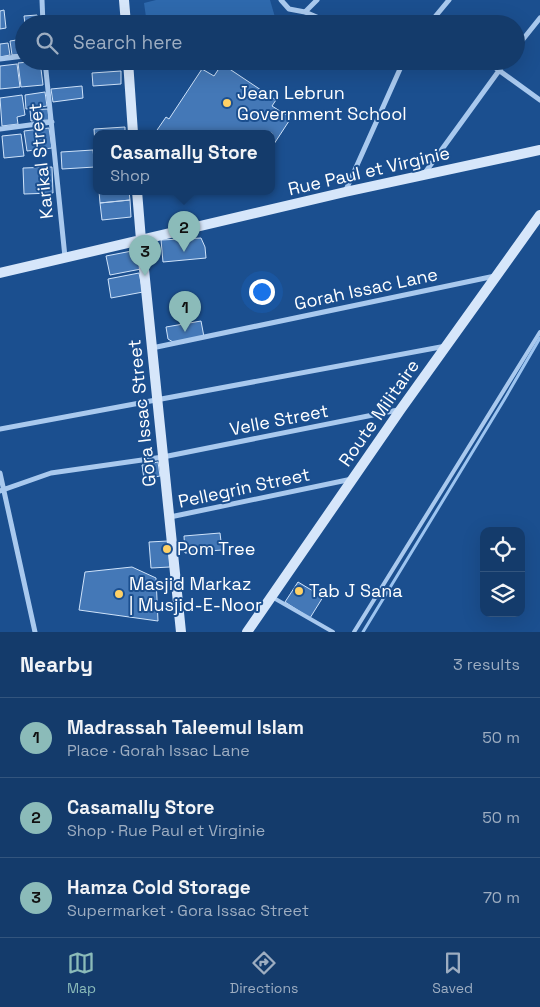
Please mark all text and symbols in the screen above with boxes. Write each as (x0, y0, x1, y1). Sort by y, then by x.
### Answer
search box (15, 15, 525, 70)
icon: search (33, 29, 61, 57)
text: Search here (73, 30, 183, 55)
place label: Jean Lebrun Government School (237, 81, 407, 125)
marker: Jean Lebrun Government School (221, 97, 233, 109)
street label: Karikal Street (23, 102, 58, 220)
popup (93, 130, 275, 195)
text: Casamally Store (110, 140, 258, 165)
street label: Rue Paul et Virginie (286, 141, 452, 200)
text: Shop (110, 165, 150, 186)
pin: 2 (168, 211, 200, 252)
pin: 3 (129, 235, 161, 276)
street label: Gorah Issac Lane (292, 262, 440, 315)
your location (249, 279, 275, 305)
pin: 1 (169, 291, 201, 332)
street label: Gora Issac Street (122, 338, 161, 488)
street label: Route Militaire (333, 355, 424, 471)
street label: Velle Street (228, 399, 330, 440)
street label: Pellegrin Street (176, 462, 312, 513)
map controls (480, 527, 525, 617)
button: locate (480, 527, 525, 572)
place label: Pom Tree (177, 537, 255, 560)
marker: Pom Tree (161, 543, 173, 555)
place label: Masjid Markaz | Musjid-E-Noor (129, 572, 262, 616)
button: layers (480, 572, 525, 617)
place label: Tab J Sana (309, 579, 403, 602)
marker: Tab J Sana (293, 585, 305, 597)
marker: Masjid Markaz | Musjid-E-Noor (113, 588, 125, 600)
text: Nearby (20, 651, 93, 678)
text: 3 results (453, 654, 520, 675)
text: Madrassah Taleemul Islam (67, 715, 304, 740)
text: 1 (32, 727, 40, 748)
text: 50 m (482, 727, 520, 748)
text: Place · Gorah Issac Lane (67, 740, 250, 761)
text: Casamally Store (67, 795, 214, 820)
text: 2 (31, 807, 41, 828)
text: 50 m (482, 807, 520, 828)
text: Shop · Rue Paul et Virginie (67, 820, 265, 841)
text: Hamza Cold Storage (67, 875, 251, 900)
text: 3 (31, 887, 41, 908)
text: 70 m (483, 887, 520, 908)
text: Supermarket · Gora Issac Street (67, 900, 309, 921)
tab: Map (67, 949, 96, 997)
tab: Directions (230, 949, 298, 997)
tab: Saved (432, 949, 473, 997)

